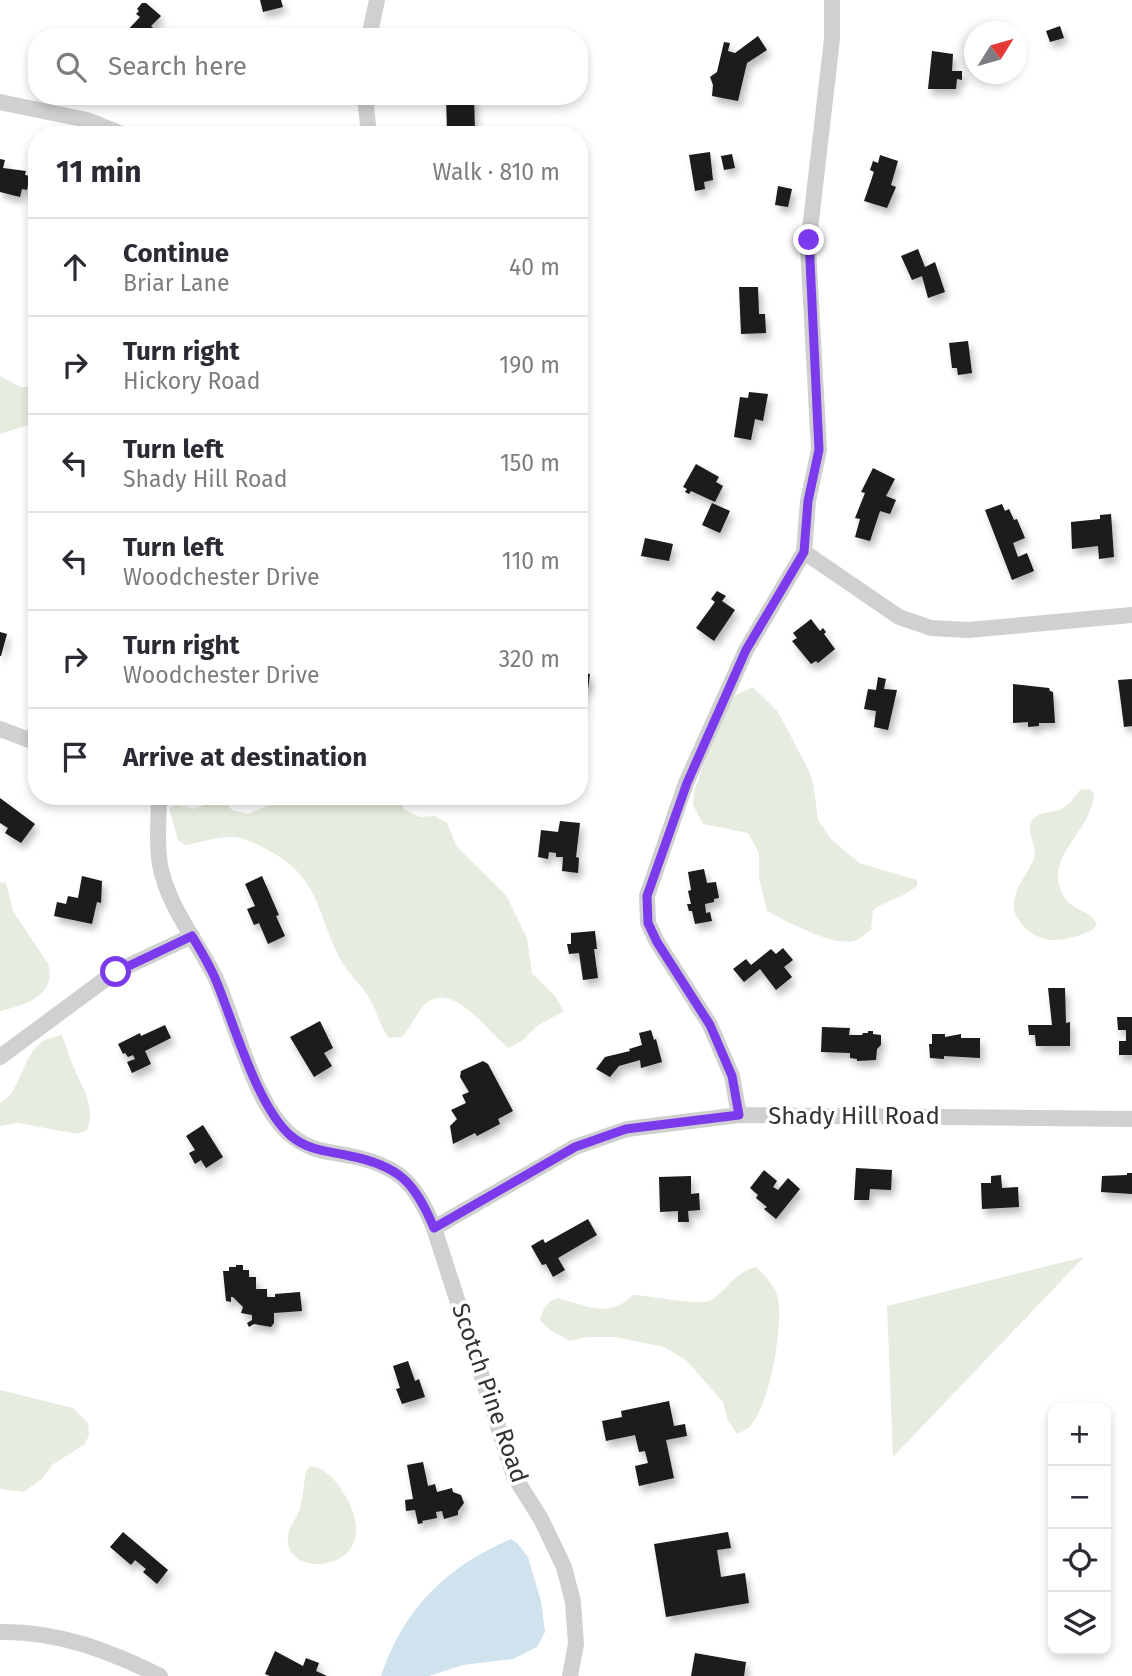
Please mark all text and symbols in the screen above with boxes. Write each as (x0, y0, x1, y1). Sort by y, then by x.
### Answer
north arrow (964, 21, 1027, 84)
search box (28, 28, 588, 105)
icon: search (52, 48, 90, 86)
text: Search here (108, 51, 247, 82)
text: 11 min (56, 154, 142, 190)
text: Walk · 810 m (433, 158, 560, 186)
route end (793, 224, 824, 255)
text: Continue (123, 238, 229, 269)
icon: ahead (56, 248, 94, 286)
text: 40 m (509, 253, 560, 281)
text: Briar Lane (123, 269, 230, 297)
text: Turn right (123, 336, 240, 367)
icon: right (56, 346, 94, 384)
text: 190 m (499, 351, 560, 379)
text: Hickory Road (123, 367, 260, 395)
text: Turn left (123, 434, 224, 465)
icon: left (56, 444, 94, 482)
text: 150 m (500, 449, 560, 477)
text: Shady Hill Road (123, 465, 287, 493)
text: Turn left (123, 532, 224, 563)
icon: left (56, 542, 94, 580)
text: 110 m (502, 547, 560, 575)
text: Woodchester Drive (123, 563, 320, 591)
text: Turn right (123, 630, 240, 661)
icon: right (56, 640, 94, 678)
text: 320 m (499, 645, 560, 673)
text: Woodchester Drive (123, 661, 320, 689)
icon: arrive (56, 738, 94, 776)
text: Arrive at destination (123, 742, 367, 773)
route start (100, 956, 131, 987)
street label: Shady Hill Road (768, 1102, 940, 1130)
street label: Scotch Pine Road (446, 1300, 534, 1486)
map controls (1048, 1403, 1111, 1655)
button: + (1048, 1403, 1111, 1466)
button: − (1048, 1466, 1111, 1529)
button: locate (1048, 1529, 1111, 1592)
button: layers (1048, 1592, 1111, 1655)

